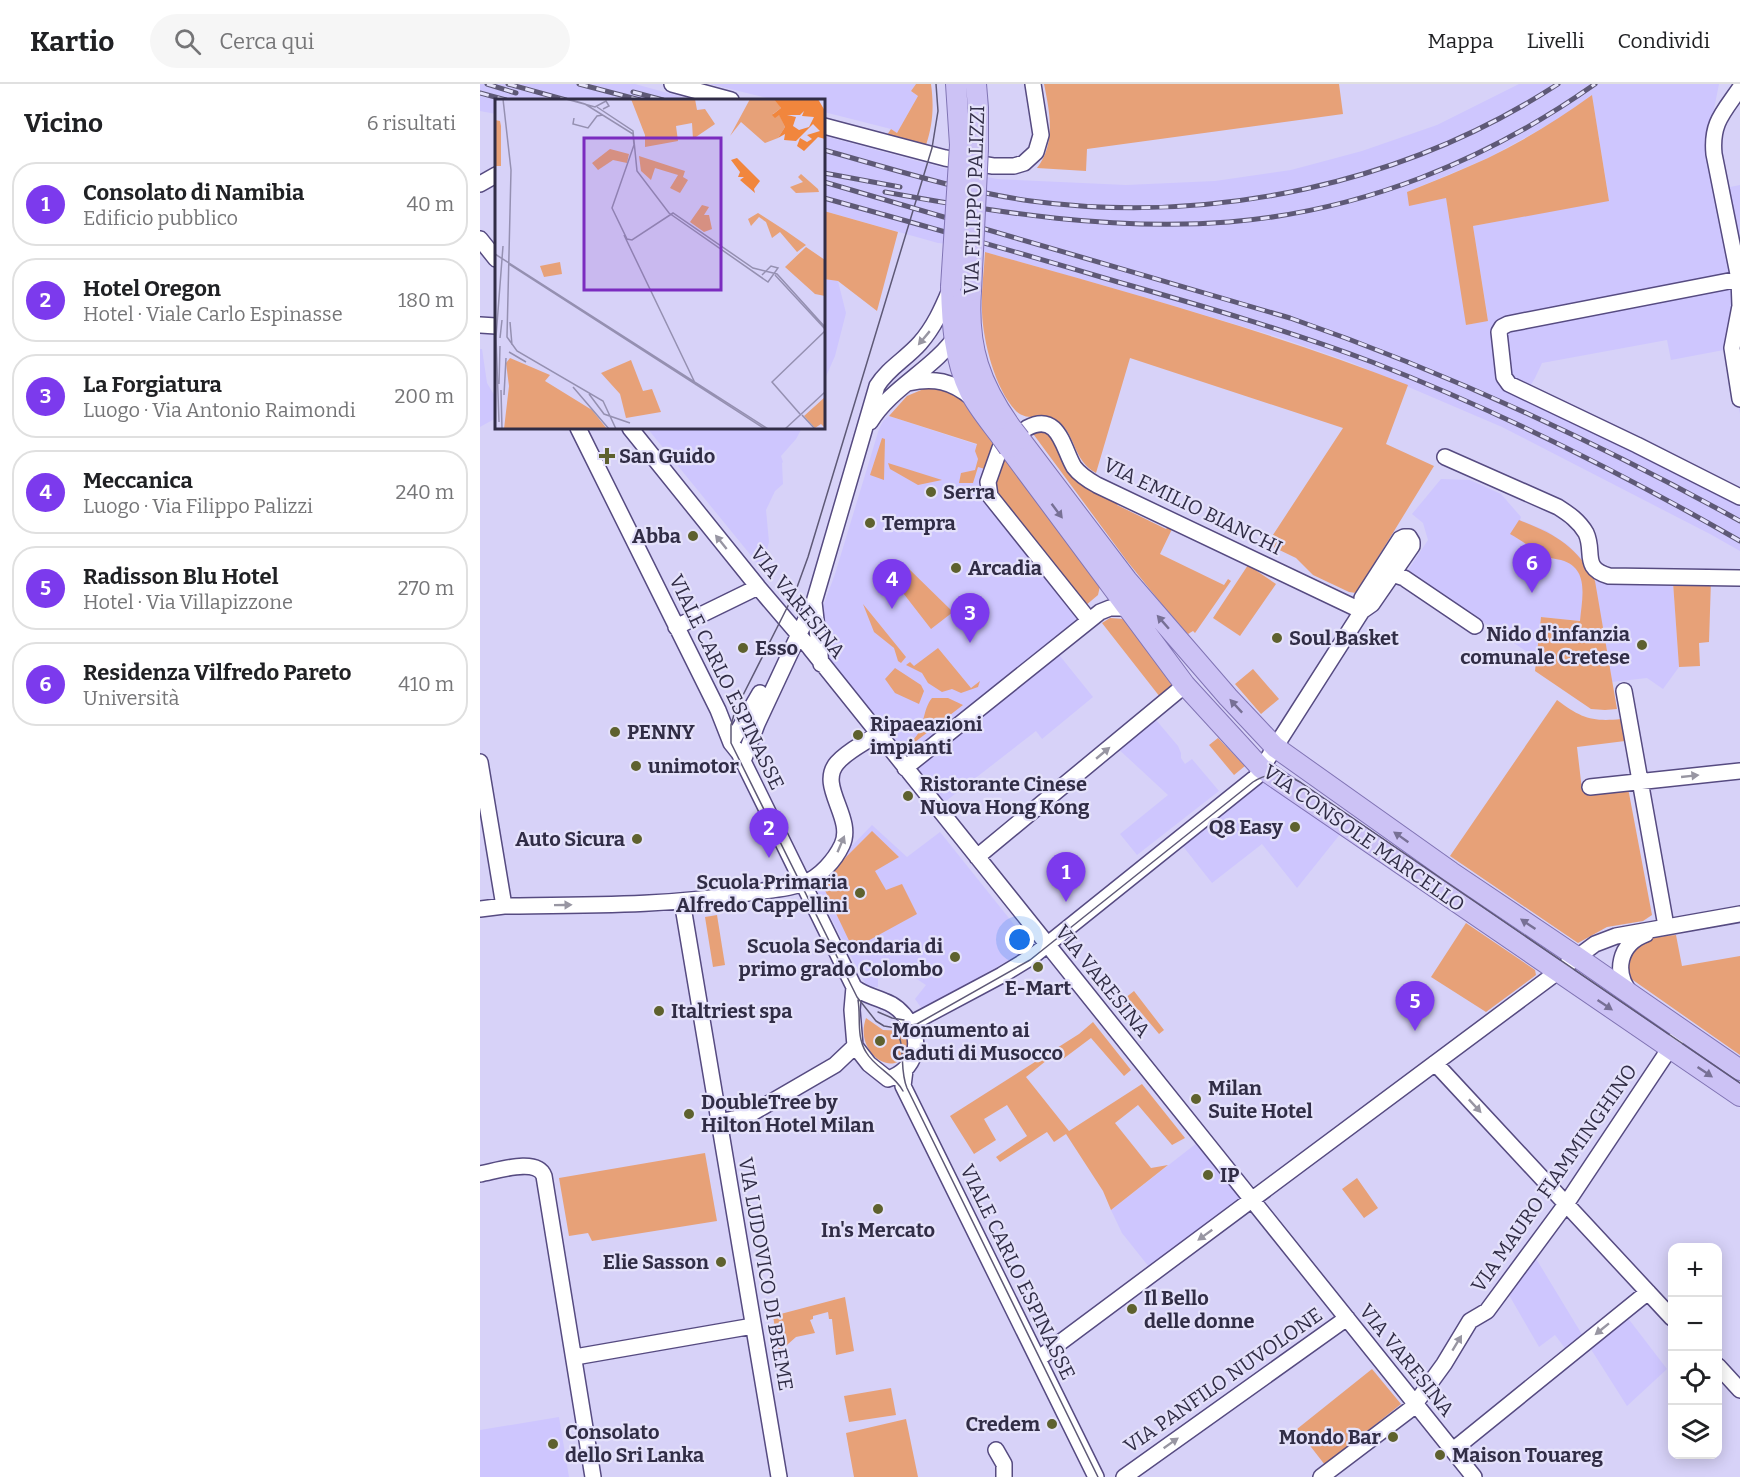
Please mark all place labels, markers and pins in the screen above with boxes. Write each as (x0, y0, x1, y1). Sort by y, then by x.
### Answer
place label: San Guido (619, 444, 715, 468)
marker: San Guido (600, 449, 614, 463)
place label: Serra (943, 480, 995, 504)
marker: Serra (924, 485, 938, 499)
place label: Tempra (882, 511, 956, 535)
marker: Tempra (863, 516, 877, 530)
place label: Abba (632, 524, 681, 548)
marker: Abba (686, 529, 700, 543)
pin: 6 (1512, 544, 1552, 593)
place label: Arcadia (968, 556, 1042, 580)
pin: 4 (872, 560, 912, 609)
marker: Arcadia (949, 561, 963, 575)
pin: 3 (950, 594, 990, 643)
place label: Nido d'infanzia comunale Cretese (1460, 622, 1630, 669)
place label: Soul Basket (1289, 626, 1399, 650)
marker: Soul Basket (1270, 631, 1284, 645)
place label: Esso (755, 636, 798, 660)
marker: Nido d'infanzia comunale Cretese (1635, 638, 1649, 652)
marker: Esso (736, 641, 750, 655)
place label: Ripaeazioni impianti (870, 712, 983, 759)
place label: PENNY (627, 720, 695, 744)
marker: PENNY (608, 725, 622, 739)
marker: Ripaeazioni impianti (851, 728, 865, 742)
place label: unimotor (648, 754, 740, 778)
marker: unimotor (629, 759, 643, 773)
place label: Ristorante Cinese Nuova Hong Kong (920, 772, 1090, 819)
marker: Ristorante Cinese Nuova Hong Kong (901, 789, 915, 803)
pin: 2 (750, 808, 788, 858)
place label: Q8 Easy (1209, 815, 1284, 839)
marker: Q8 Easy (1288, 820, 1302, 834)
place label: Auto Sicura (515, 827, 625, 851)
marker: Auto Sicura (630, 832, 644, 846)
pin: 1 (1046, 852, 1086, 902)
place label: Scuola Primaria Alfredo Cappellini (676, 870, 849, 917)
marker: Scuola Primaria Alfredo Cappellini (853, 886, 867, 900)
place label: Scuola Secondaria di primo grado Colombo (738, 934, 944, 981)
marker: Scuola Secondaria di primo grado Colombo (948, 950, 962, 964)
marker: E-Mart (1031, 960, 1045, 974)
place label: E-Mart (1005, 976, 1071, 1000)
pin: 5 (1396, 982, 1434, 1031)
place label: Italtriest spa (671, 999, 792, 1023)
marker: Italtriest spa (652, 1004, 666, 1018)
place label: Monumento ai Caduti di Musocco (892, 1018, 1063, 1065)
marker: Monumento ai Caduti di Musocco (873, 1034, 887, 1048)
place label: Milan Suite Hotel (1208, 1076, 1313, 1123)
place label: DoubleTree by Hilton Hotel Milan (701, 1090, 874, 1137)
marker: Milan Suite Hotel (1189, 1092, 1203, 1106)
marker: DoubleTree by Hilton Hotel Milan (682, 1107, 696, 1121)
place label: IP (1220, 1163, 1239, 1187)
marker: IP (1201, 1168, 1215, 1182)
marker: In's Mercato (871, 1202, 885, 1216)
place label: In's Mercato (821, 1218, 935, 1242)
place label: Elie Sasson (603, 1250, 709, 1274)
marker: Elie Sasson (714, 1255, 728, 1269)
place label: Il Bello delle donne (1144, 1286, 1254, 1333)
marker: Il Bello delle donne (1125, 1302, 1139, 1316)
place label: Credem (966, 1412, 1040, 1436)
marker: Credem (1045, 1417, 1059, 1431)
place label: Consolato dello Sri Lanka (565, 1420, 704, 1467)
place label: Mondo Bar (1279, 1425, 1382, 1449)
marker: Mondo Bar (1386, 1430, 1400, 1444)
marker: Consolato dello Sri Lanka (546, 1437, 560, 1451)
place label: Maison Touareg (1452, 1443, 1604, 1467)
marker: Maison Touareg (1433, 1448, 1447, 1462)

